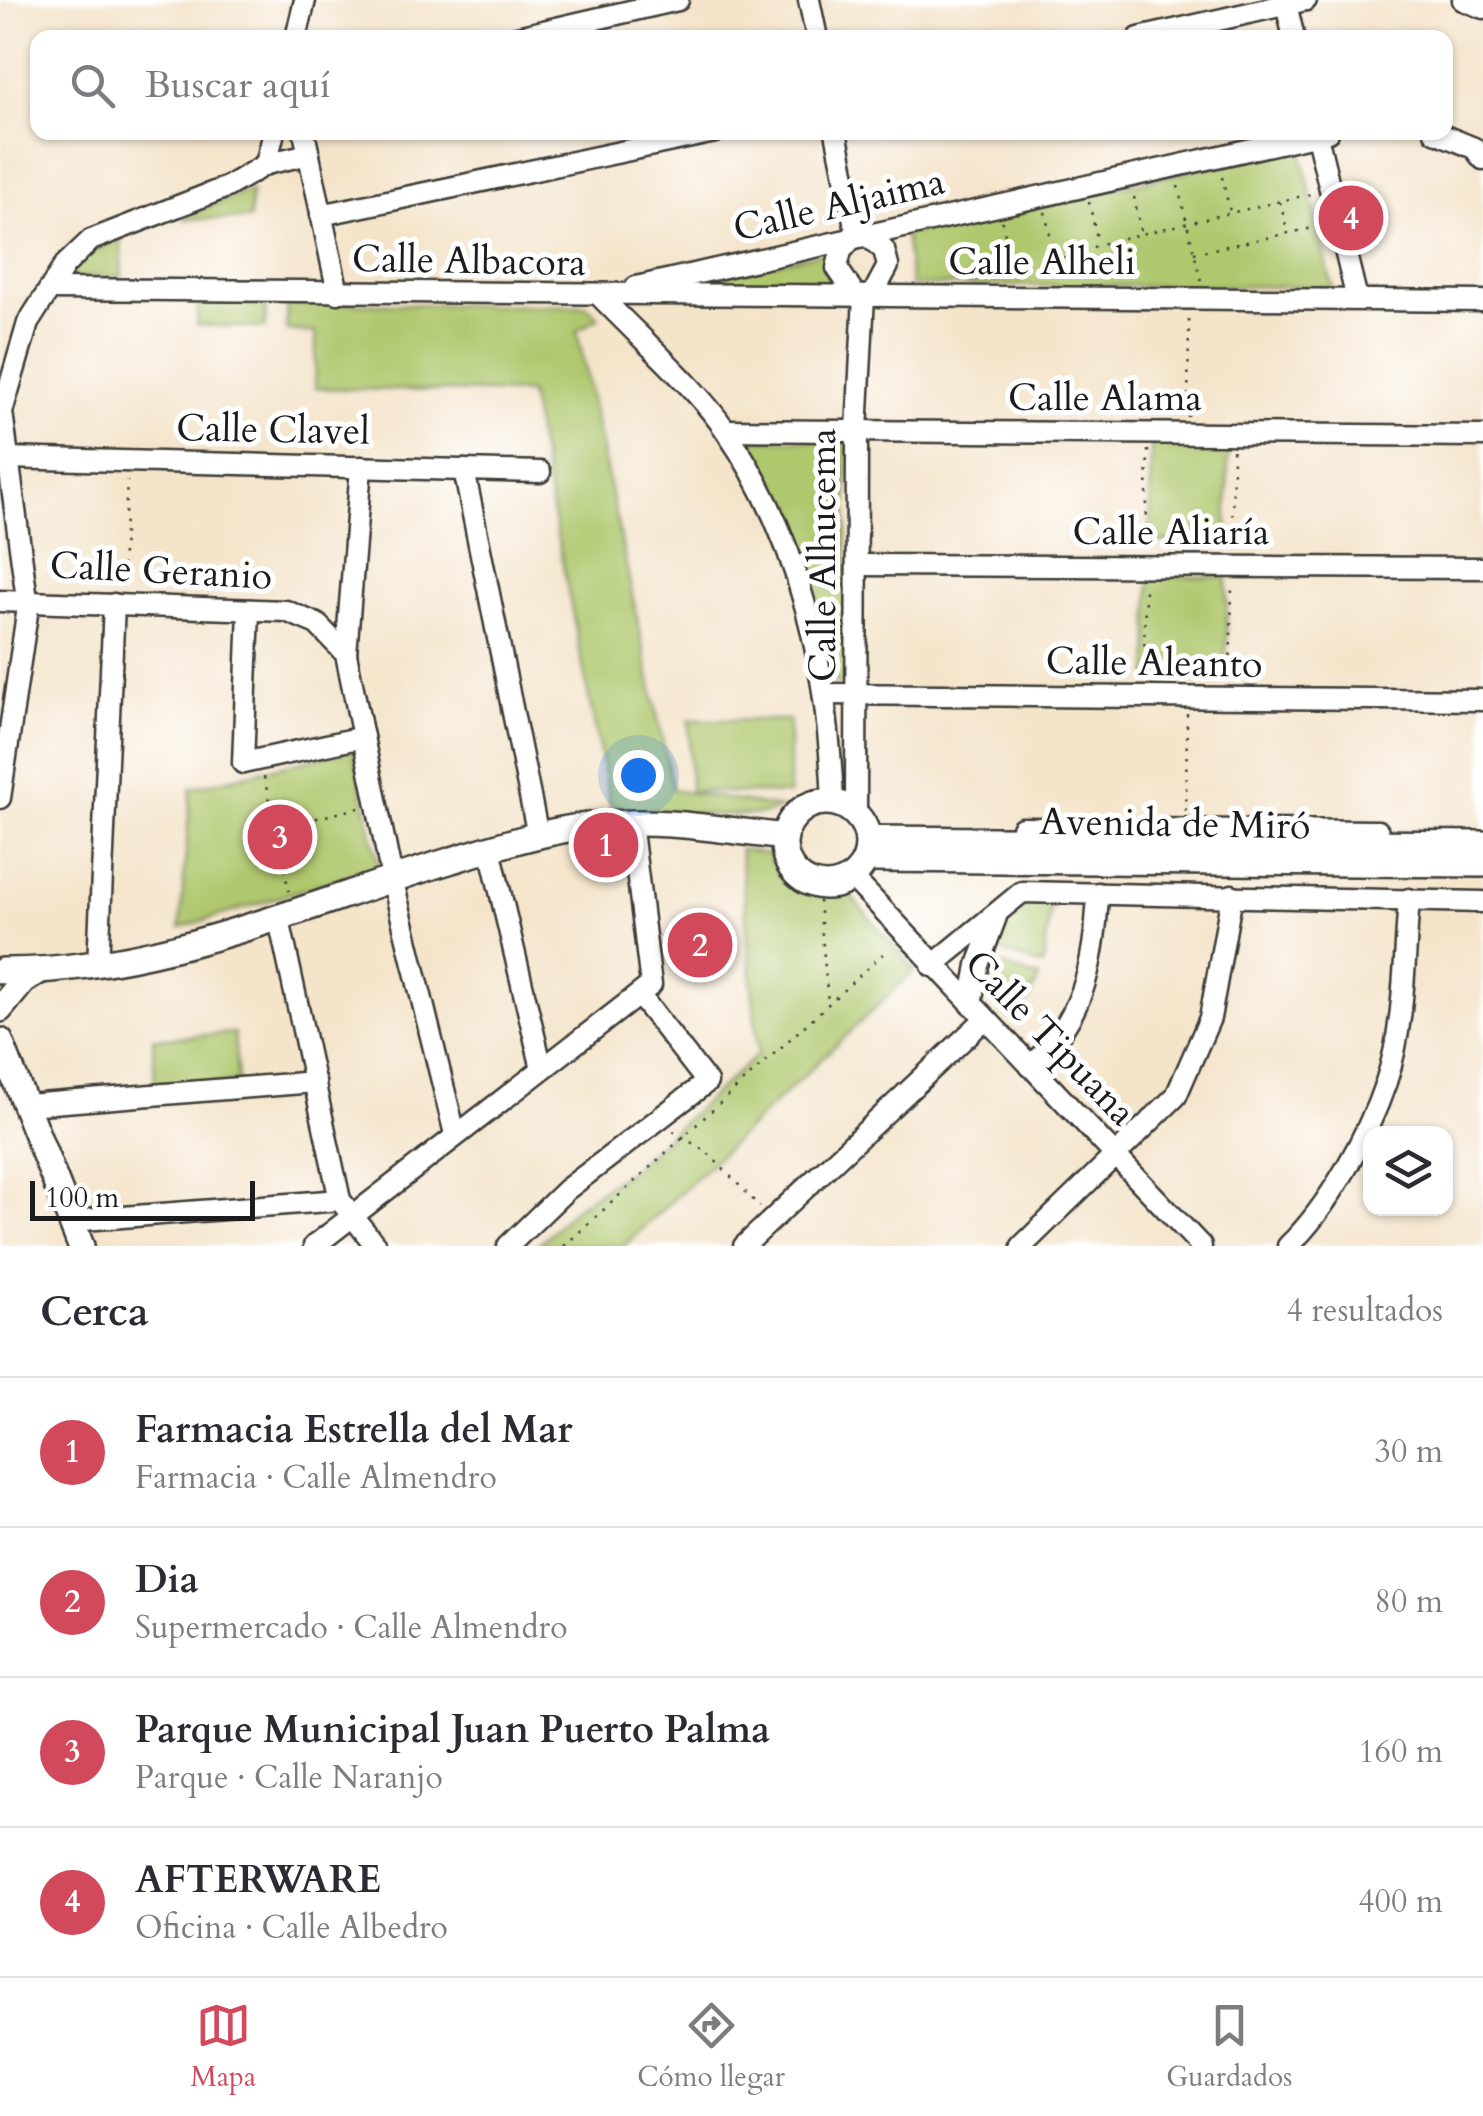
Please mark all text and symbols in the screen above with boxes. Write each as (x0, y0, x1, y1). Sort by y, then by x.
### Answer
search box (30, 30, 1453, 140)
icon: search (65, 58, 120, 113)
text: Buscar aquí (145, 59, 331, 111)
street label: Calle Aljaima (728, 155, 950, 255)
pin: 4 (1318, 180, 1384, 256)
street label: Calle Albacora (352, 233, 586, 289)
street label: Calle Alheli (948, 236, 1136, 288)
street label: Calle Alama (1008, 372, 1202, 424)
street label: Calle Clavel (176, 402, 371, 458)
street label: Calle Alhucema (797, 428, 849, 682)
street label: Calle Aliaría (1072, 506, 1270, 558)
street label: Calle Geranio (48, 539, 274, 603)
street label: Calle Aleanto (1045, 635, 1263, 691)
your location (613, 750, 664, 801)
street label: Avenida de Miró (1039, 796, 1311, 852)
pin: 3 (248, 800, 312, 874)
pin: 1 (574, 808, 638, 882)
pin: 2 (668, 908, 732, 982)
street label: Calle Tipuana (953, 939, 1147, 1137)
map controls (1363, 1126, 1453, 1216)
button: layers (1363, 1126, 1453, 1216)
scale bar (30, 1176, 255, 1220)
text: 100 m (45, 1179, 119, 1217)
text: Cerca (40, 1283, 149, 1340)
text: 4 resultados (1286, 1289, 1443, 1333)
text: Farmacia Estrella del Mar (135, 1404, 573, 1456)
text: 1 (64, 1430, 81, 1474)
text: 30 m (1375, 1430, 1443, 1474)
text: Farmacia · Calle Almendro (135, 1456, 497, 1500)
text: Dia (135, 1554, 199, 1606)
text: 2 (64, 1580, 81, 1624)
text: 80 m (1375, 1580, 1443, 1624)
text: Supermercado · Calle Almendro (135, 1606, 568, 1650)
text: Parque Municipal Juan Puerto Palma (135, 1704, 770, 1756)
text: 3 (64, 1730, 81, 1774)
text: 160 m (1358, 1730, 1443, 1774)
text: Parque · Calle Naranjo (135, 1756, 443, 1800)
text: AFTERWARE (135, 1854, 381, 1906)
text: 4 (64, 1880, 81, 1924)
text: 400 m (1358, 1880, 1443, 1924)
text: Oficina · Calle Albedro (135, 1906, 448, 1950)
tab: Mapa (191, 1998, 256, 2096)
tab: Cómo llegar (637, 1998, 785, 2096)
tab: Guardados (1166, 1998, 1292, 2096)

